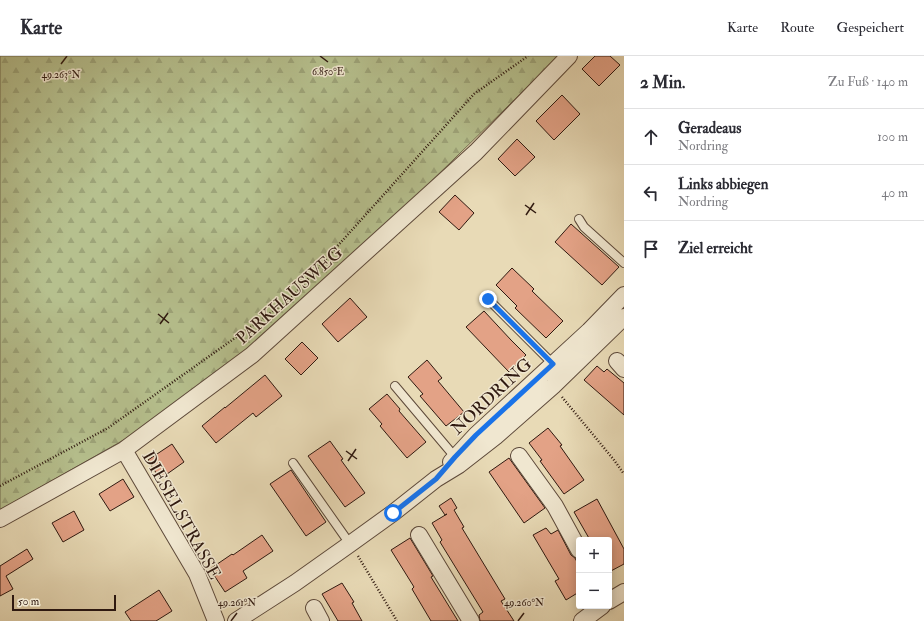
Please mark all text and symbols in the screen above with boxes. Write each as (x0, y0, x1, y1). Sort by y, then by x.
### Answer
text: Karte (20, 16, 62, 40)
text: Karte (727, 19, 758, 36)
text: Route (780, 19, 814, 36)
text: Gespeichert (836, 19, 904, 36)
text: 6.850°E (312, 66, 344, 78)
text: 49.263°N (42, 69, 80, 81)
text: 2 Min. (640, 72, 685, 93)
text: Zu Fuß · 140 m (828, 74, 908, 90)
text: Geradeaus (678, 119, 741, 138)
icon: ahead (640, 126, 662, 148)
text: 100 m (877, 129, 908, 145)
text: Nordring (678, 138, 728, 154)
text: Links abbiegen (678, 175, 768, 194)
icon: left (640, 182, 662, 204)
text: 40 m (882, 185, 908, 201)
text: Nordring (678, 194, 728, 210)
icon: arrive (640, 238, 662, 260)
text: Ziel erreicht (678, 239, 753, 258)
street label: PARKHAUSWEG (232, 242, 347, 349)
route end (479, 290, 497, 308)
street label: NORDRING (447, 354, 536, 439)
street label: DIESELSTRASSE (138, 448, 225, 583)
route start (384, 504, 402, 522)
map controls (576, 537, 612, 609)
button: + (576, 537, 612, 573)
button: − (576, 573, 612, 609)
scale bar (12, 593, 116, 612)
text: 50 m (18, 595, 39, 608)
text: 49.261°N (218, 597, 256, 609)
text: 49.260°N (504, 597, 544, 609)

